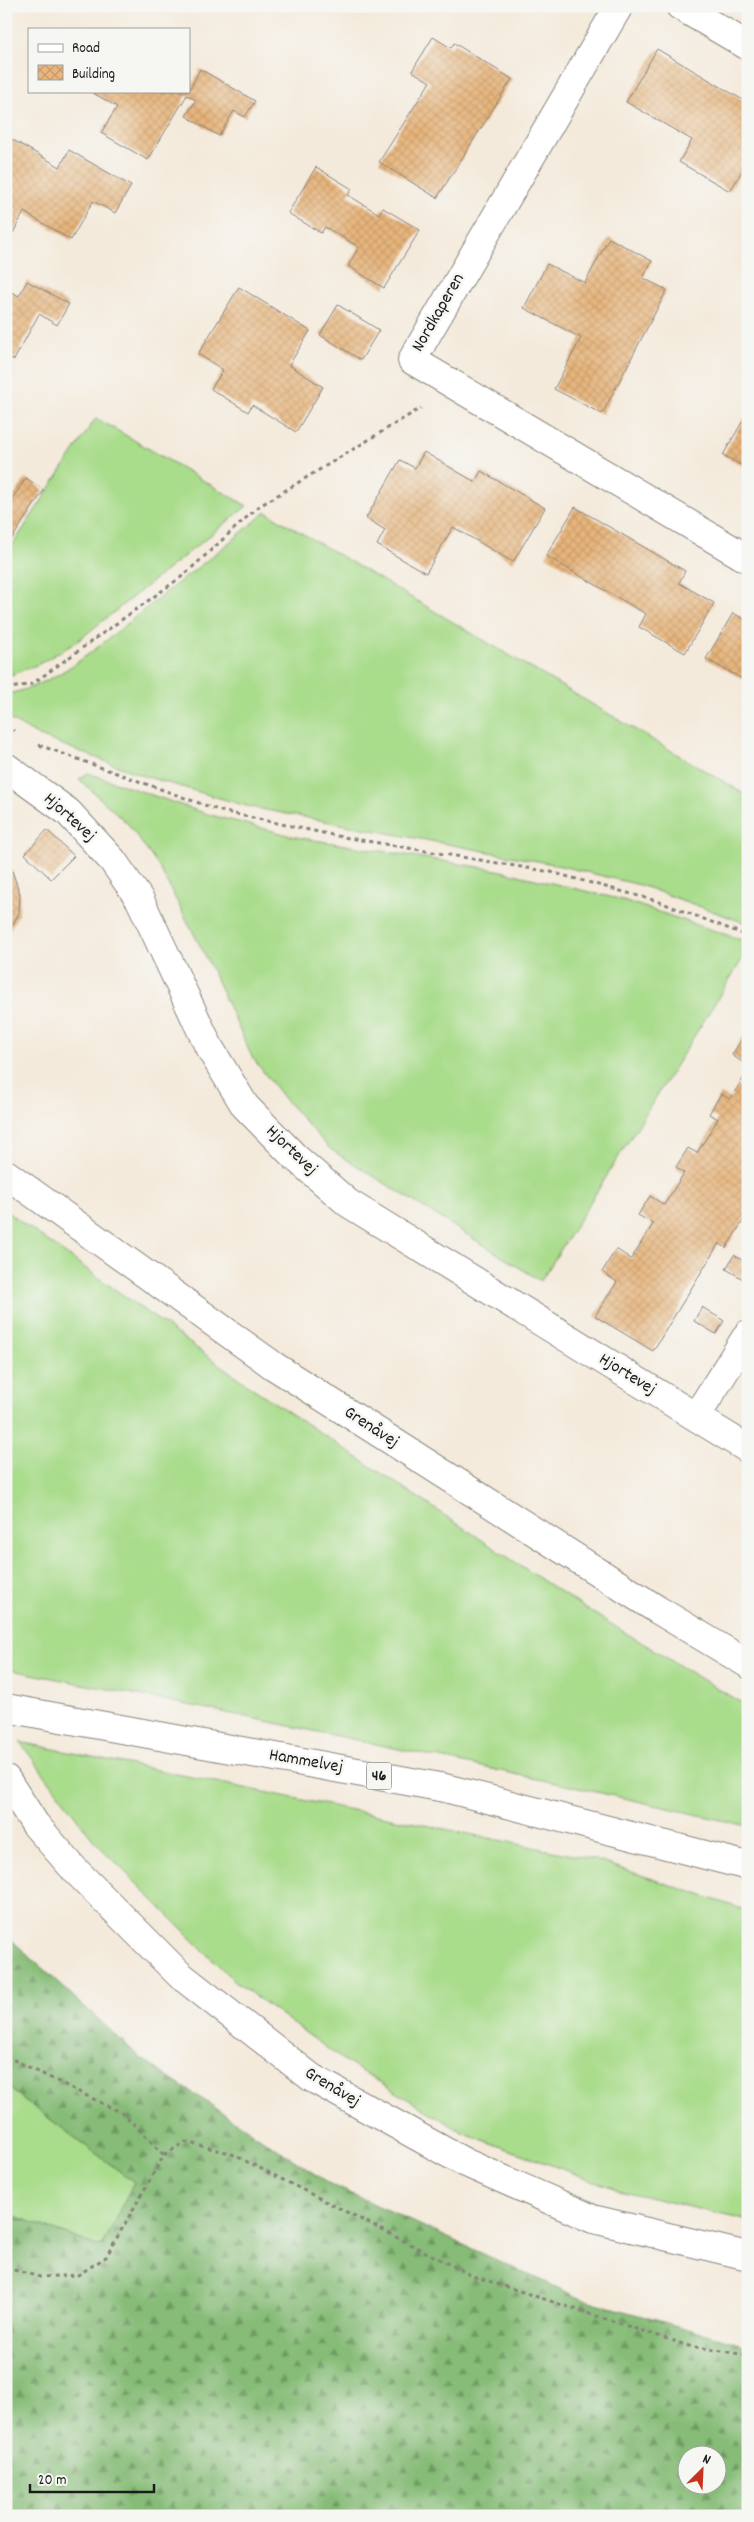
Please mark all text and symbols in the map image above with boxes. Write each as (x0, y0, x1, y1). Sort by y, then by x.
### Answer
legend (28, 28, 190, 92)
text: Road (72, 38, 100, 60)
text: Building (72, 64, 115, 86)
street label: Nordkaperen (406, 269, 472, 357)
street label: Hjortevej (37, 788, 101, 848)
street label: Hjortevej (260, 1120, 322, 1182)
street label: Hjortevej (594, 1348, 660, 1402)
street label: Grenåvej (339, 1401, 403, 1455)
street label: Hammelvej (267, 1743, 345, 1781)
road number: 46 (366, 1762, 392, 1790)
street label: Grenåvej (299, 2062, 365, 2114)
north arrow (676, 2444, 726, 2494)
text: N (699, 2449, 714, 2471)
scale bar (30, 2462, 154, 2494)
text: 20 m (38, 2470, 66, 2492)

